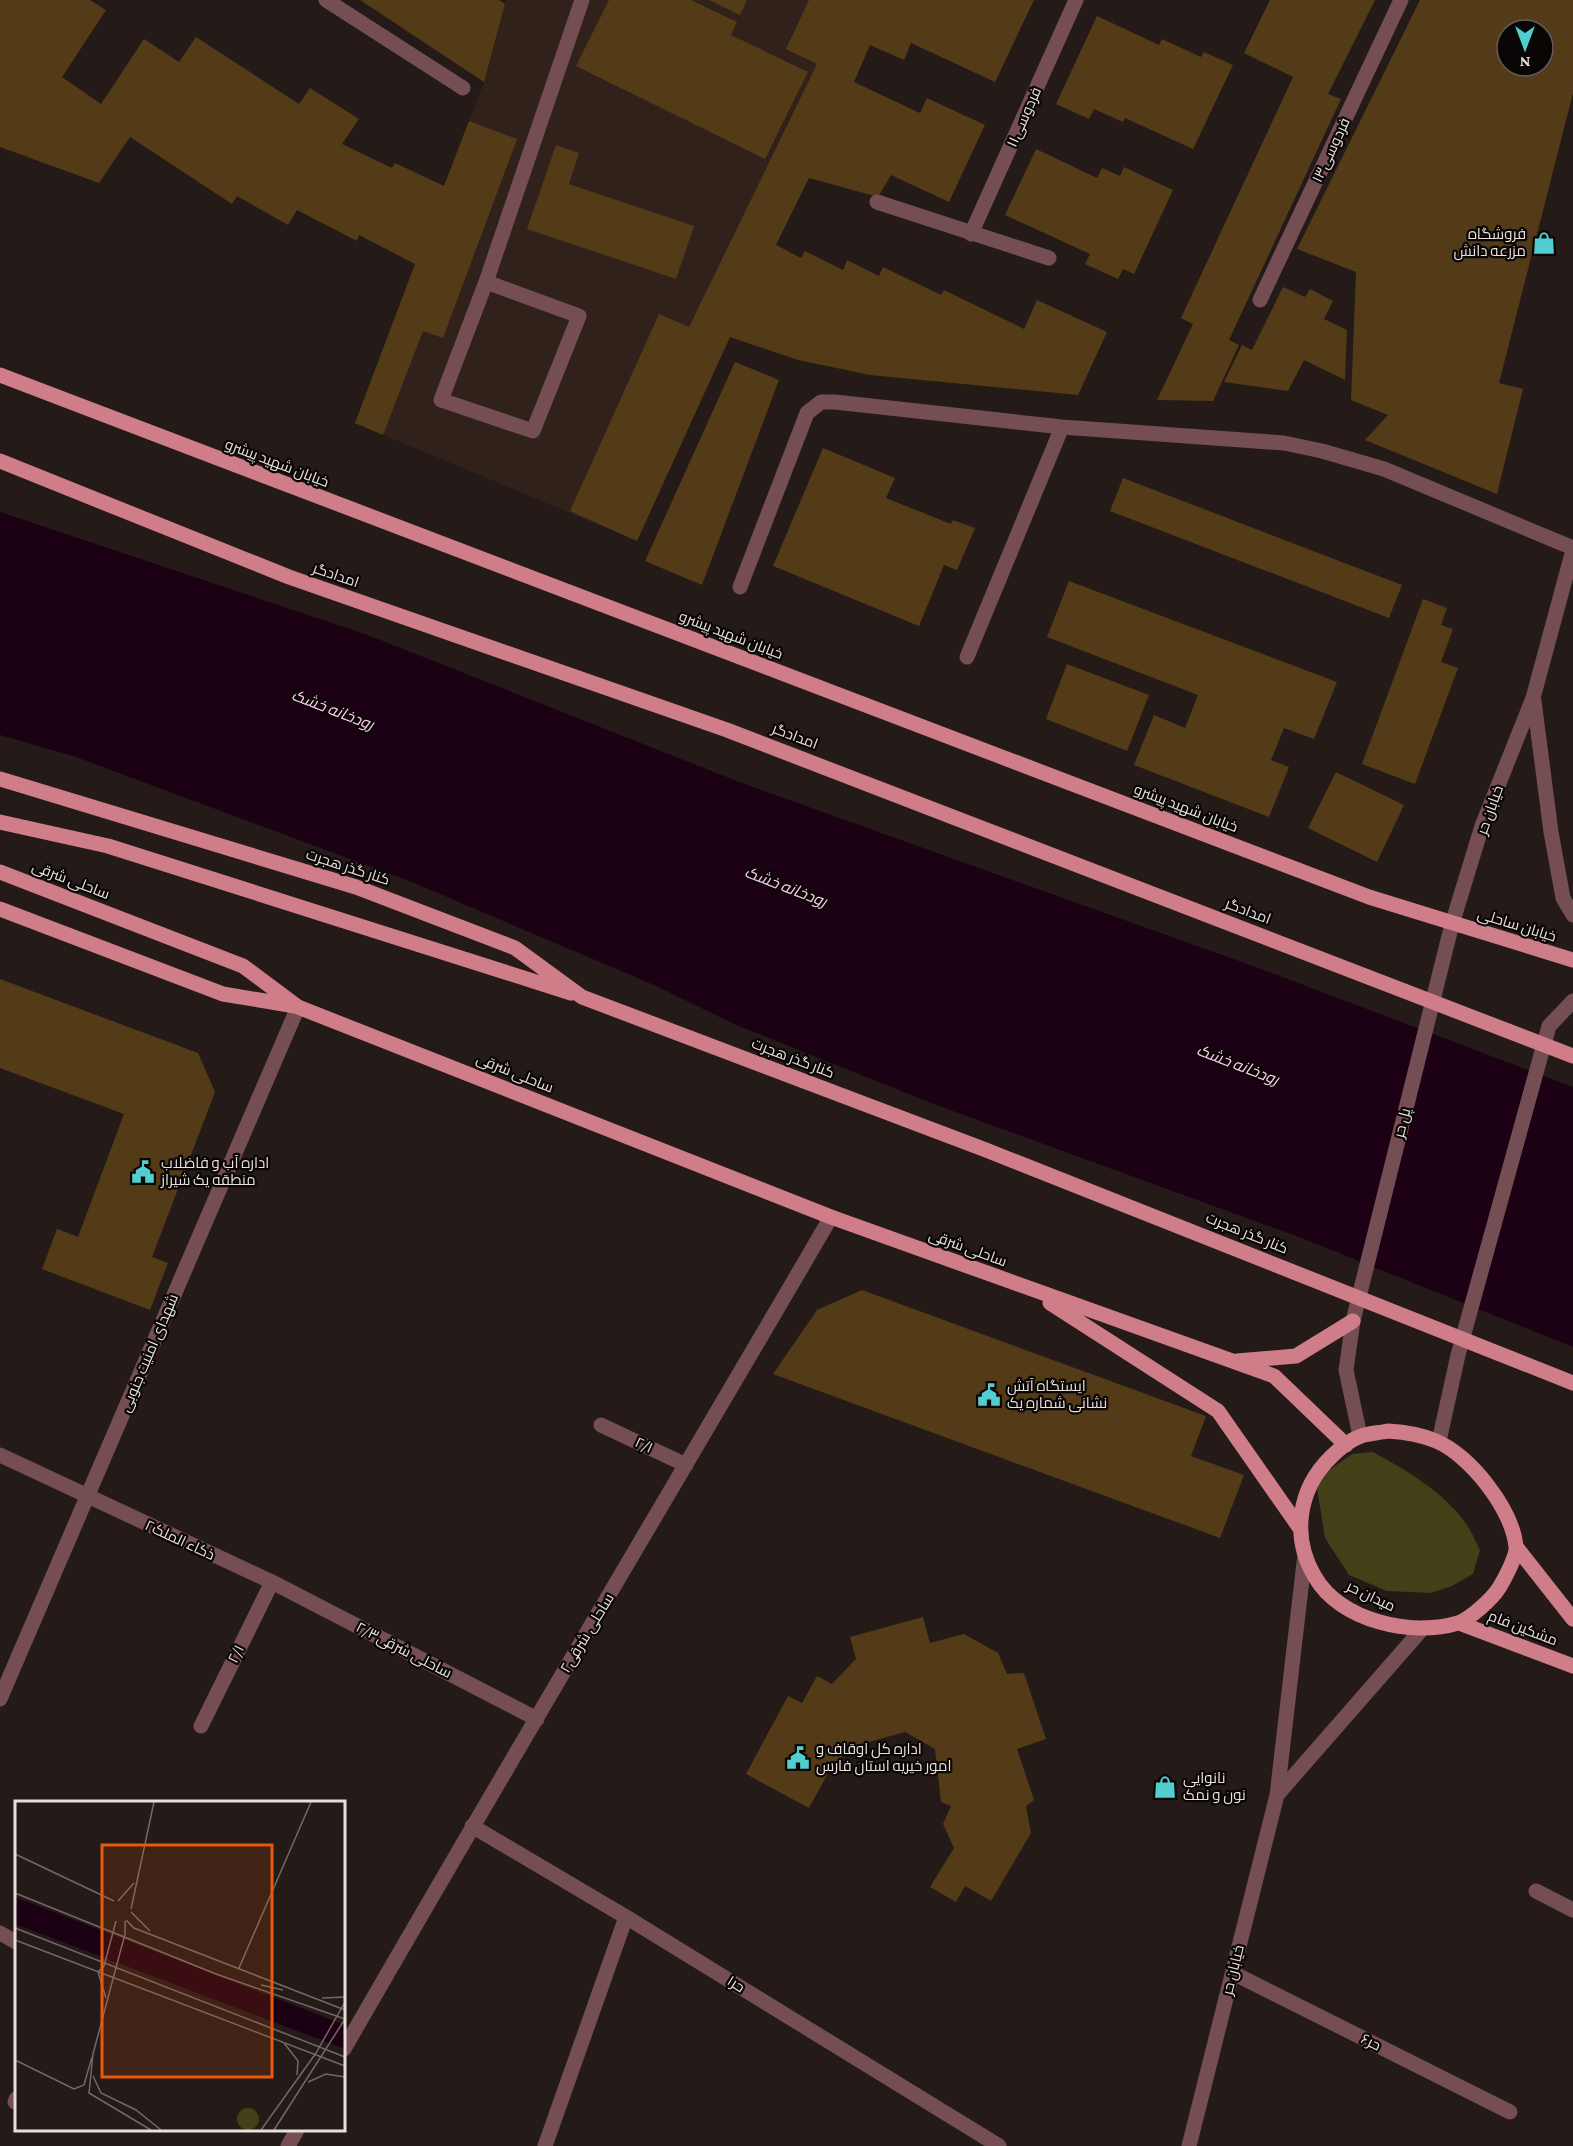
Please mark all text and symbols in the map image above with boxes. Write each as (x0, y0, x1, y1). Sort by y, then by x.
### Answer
north arrow (1495, 18, 1555, 78)
text: N (1519, 54, 1530, 71)
street label: فردوسی۱۱ (1004, 85, 1046, 150)
street label: فردوسی۱۳ (1309, 115, 1355, 186)
place label: فروشگاه مزرعه دانش (1454, 226, 1526, 261)
shop icon: فروشگاه مزرعه دانش (1531, 230, 1557, 256)
street label: خیابان شهید پیشرو (222, 436, 331, 492)
street label: امدادگر (310, 559, 361, 591)
street label: خیابان شهید پیشرو (676, 608, 785, 664)
water label: رودخانه خشک (289, 686, 378, 734)
street label: امدادگر (769, 720, 820, 753)
street label: خیابان شهید پیشرو (1131, 781, 1240, 837)
street label: خیابان حر (1473, 783, 1508, 838)
street label: کنار گذر هجرت (304, 846, 392, 889)
street label: ساحلی شرقی (29, 858, 112, 904)
water label: رودخانه خشک (742, 863, 831, 911)
street label: امدادگر (1222, 895, 1273, 928)
street label: خیابان ساحلی (1475, 905, 1558, 946)
street label: کنار گذر هجرت (749, 1035, 837, 1082)
water label: رودخانه خشک (1194, 1041, 1283, 1089)
street label: ساحلی شرقی (473, 1050, 556, 1098)
street label: پل حر (1390, 1106, 1415, 1141)
place label: اداره آب و فاضلاب منطقه یک شیراز (160, 1155, 269, 1189)
public building icon: اداره آب و فاضلاب منطقه یک شیراز (130, 1159, 156, 1185)
street label: کنار گذر هجرت (1203, 1209, 1290, 1258)
street label: ساحلی شرقی (926, 1226, 1009, 1271)
street label: شهدای امنیت جنوبی (117, 1291, 183, 1415)
place label: ایستگاه آتش نشانی شماره یک (1007, 1378, 1107, 1413)
public building icon: ایستگاه آتش نشانی شماره یک (976, 1382, 1002, 1408)
street label: ۲/‍‍۱ (633, 1434, 655, 1456)
street label: ذکاء الملک۲ (143, 1517, 217, 1563)
street label: میدان حر (1342, 1577, 1398, 1616)
street label: ساحلی شرقی۲ (557, 1590, 619, 1677)
street label: مشکین فام (1485, 1607, 1560, 1650)
street label: ساحلی شرقی۲/۳ (353, 1619, 455, 1683)
street label: ۲/‍۱ (225, 1642, 247, 1666)
place label: اداره کل اوقاف و امور خیریه استان فارس (816, 1741, 952, 1776)
public building icon: اداره کل اوقاف و امور خیریه استان فارس (785, 1745, 811, 1771)
place label: نانوایی نون و نمک (1183, 1770, 1246, 1805)
shop icon: نانوایی نون و نمک (1152, 1774, 1178, 1800)
inset map (15, 1801, 345, 2131)
street label: خیابان حر (1219, 1943, 1249, 1998)
street label: حر۱ (724, 1973, 748, 1996)
street label: حر۶ (1358, 2030, 1384, 2055)

